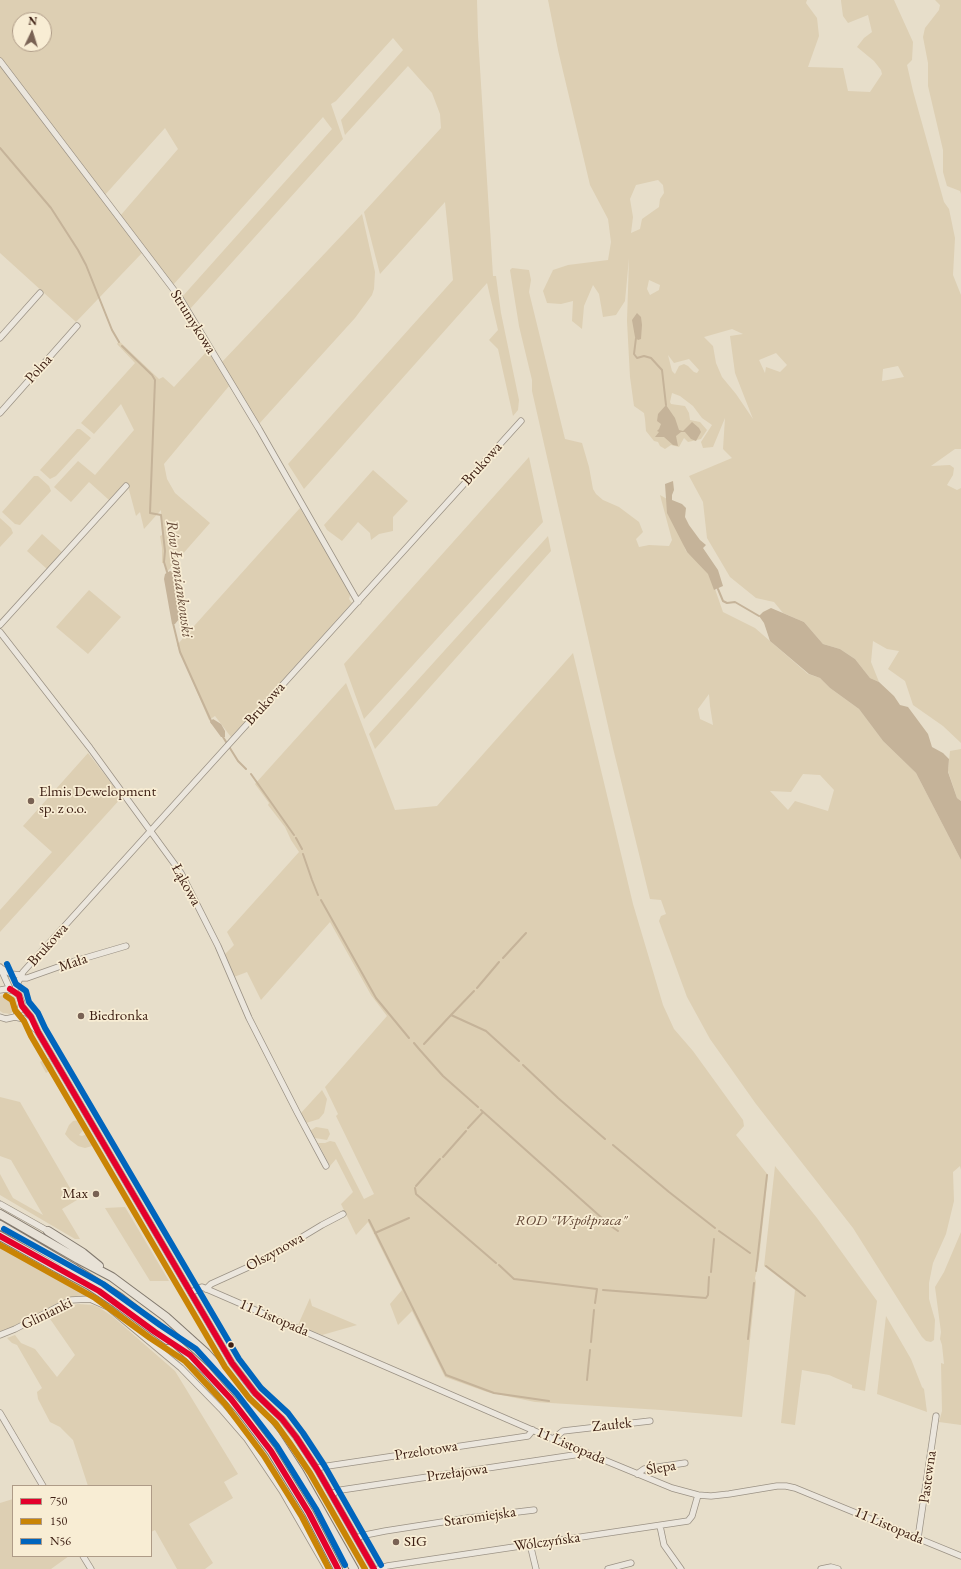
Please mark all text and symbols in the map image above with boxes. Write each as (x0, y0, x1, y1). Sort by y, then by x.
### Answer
north arrow (12, 12, 52, 52)
text: N (28, 14, 38, 28)
street label: Strumykowa (166, 286, 220, 358)
street label: Polna (22, 351, 56, 387)
street label: Brukowa (458, 439, 506, 489)
water label: Rów Łomiankowski (161, 519, 197, 639)
street label: Brukowa (241, 679, 289, 729)
place label: Elmis Dewelopment sp. z o.o. (39, 783, 156, 818)
marker: Elmis Dewelopment sp. z o.o. (26, 796, 36, 806)
street label: Łąkowa (167, 861, 205, 909)
street label: Brukowa (24, 920, 72, 970)
street label: Mała (56, 950, 90, 976)
place label: Biedronka (89, 1007, 148, 1025)
marker: Biedronka (76, 1011, 86, 1021)
place label: Max (62, 1185, 88, 1203)
marker: Max (91, 1189, 101, 1199)
park label: ROD "Współpraca" (515, 1212, 627, 1230)
street label: Olszynowa (243, 1229, 307, 1275)
street label: Glinianki (19, 1294, 75, 1334)
street label: 11 Listopada (236, 1295, 312, 1341)
unlabelled marker (226, 1340, 236, 1350)
street label: Zaułek (591, 1414, 633, 1436)
street label: 11 Listopada (533, 1423, 609, 1469)
street label: Przelotowa (393, 1437, 459, 1465)
street label: Pastewna (915, 1449, 941, 1505)
street label: Ślepa (645, 1457, 677, 1479)
street label: Przełajowa (425, 1460, 489, 1486)
legend (12, 1485, 152, 1557)
text: 750 (50, 1493, 67, 1509)
street label: Staromiejska (443, 1503, 517, 1531)
street label: 11 Listopada (851, 1503, 927, 1549)
text: 150 (50, 1513, 67, 1529)
street label: Wólczyńska (513, 1528, 581, 1556)
text: N56 (50, 1533, 71, 1549)
place label: SIG (404, 1533, 427, 1551)
marker: SIG (391, 1537, 401, 1547)

